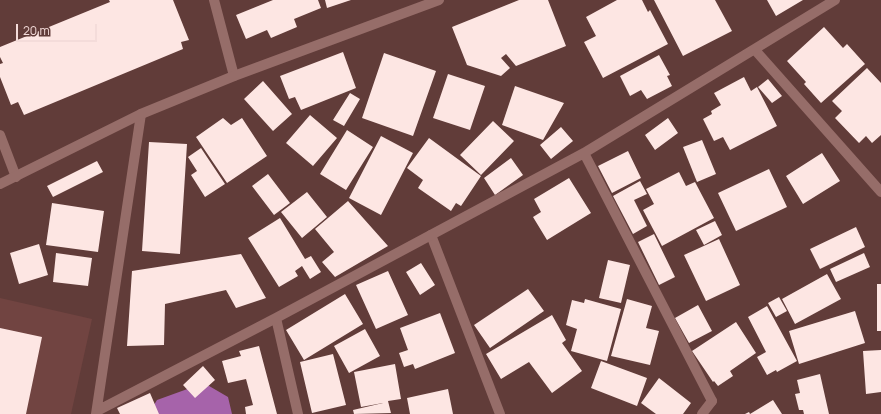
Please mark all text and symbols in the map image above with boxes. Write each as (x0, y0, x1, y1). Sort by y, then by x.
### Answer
scale bar (18, 16, 99, 42)
text: 20 m (23, 22, 50, 39)

